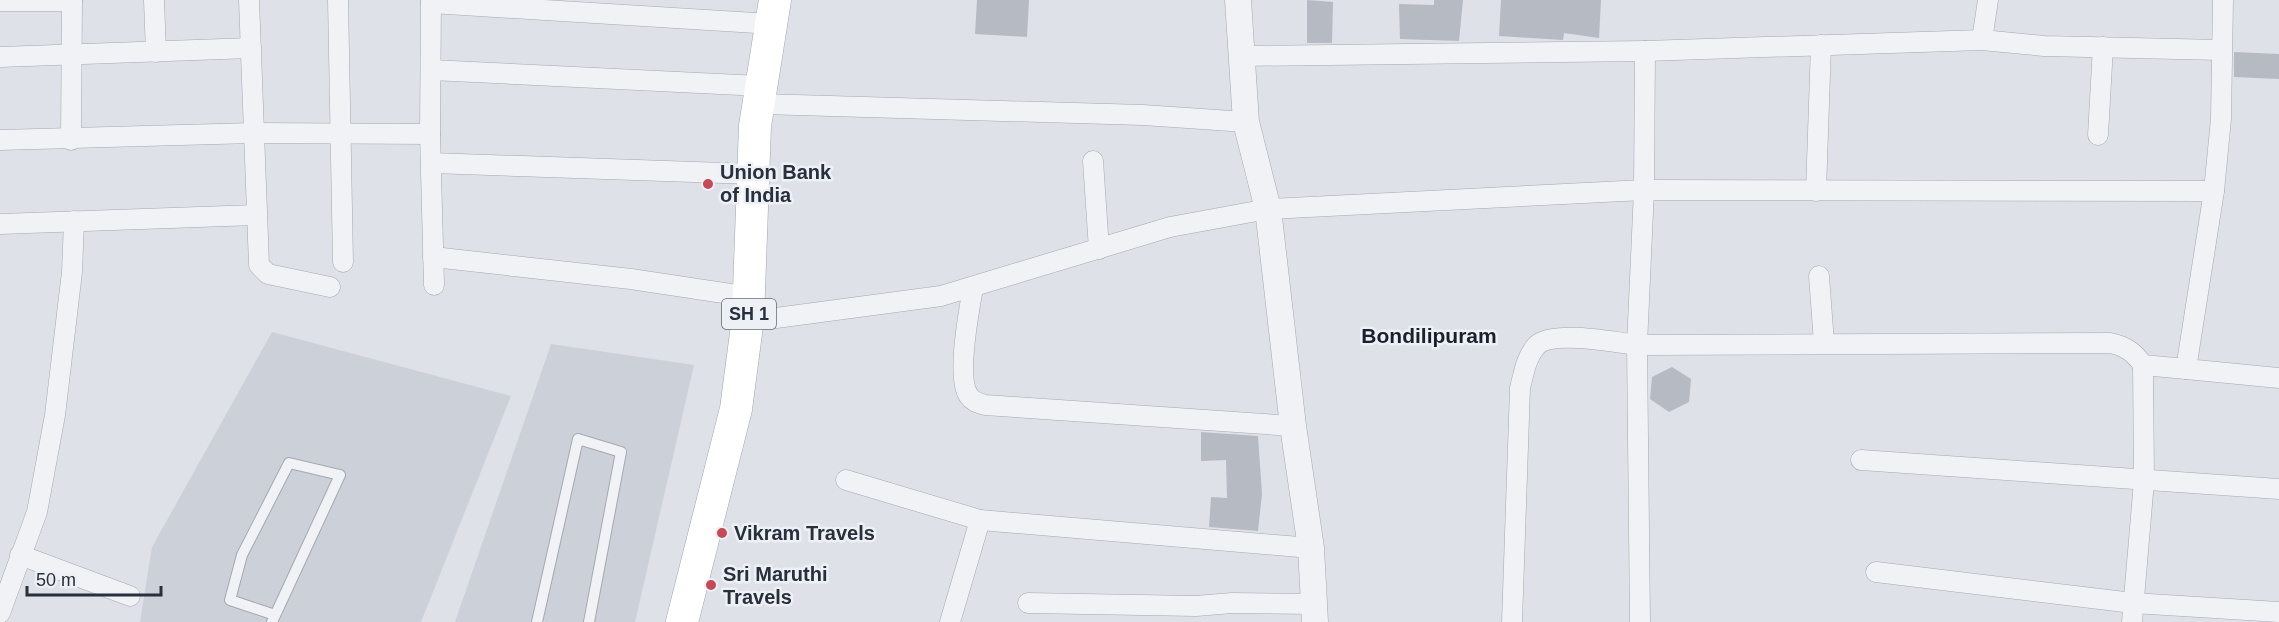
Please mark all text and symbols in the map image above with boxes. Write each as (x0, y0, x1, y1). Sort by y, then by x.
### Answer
place label: Union Bank of India (720, 161, 832, 206)
marker: Union Bank of India (701, 177, 715, 191)
road number: SH 1 (722, 299, 776, 329)
district label: Bondilipuram (1361, 324, 1497, 347)
place label: Vikram Travels (734, 522, 875, 544)
marker: Vikram Travels (715, 526, 729, 540)
scale bar (27, 559, 160, 597)
place label: Sri Maruthi Travels (723, 563, 827, 608)
text: 50 m (36, 570, 76, 590)
marker: Sri Maruthi Travels (704, 578, 718, 592)

